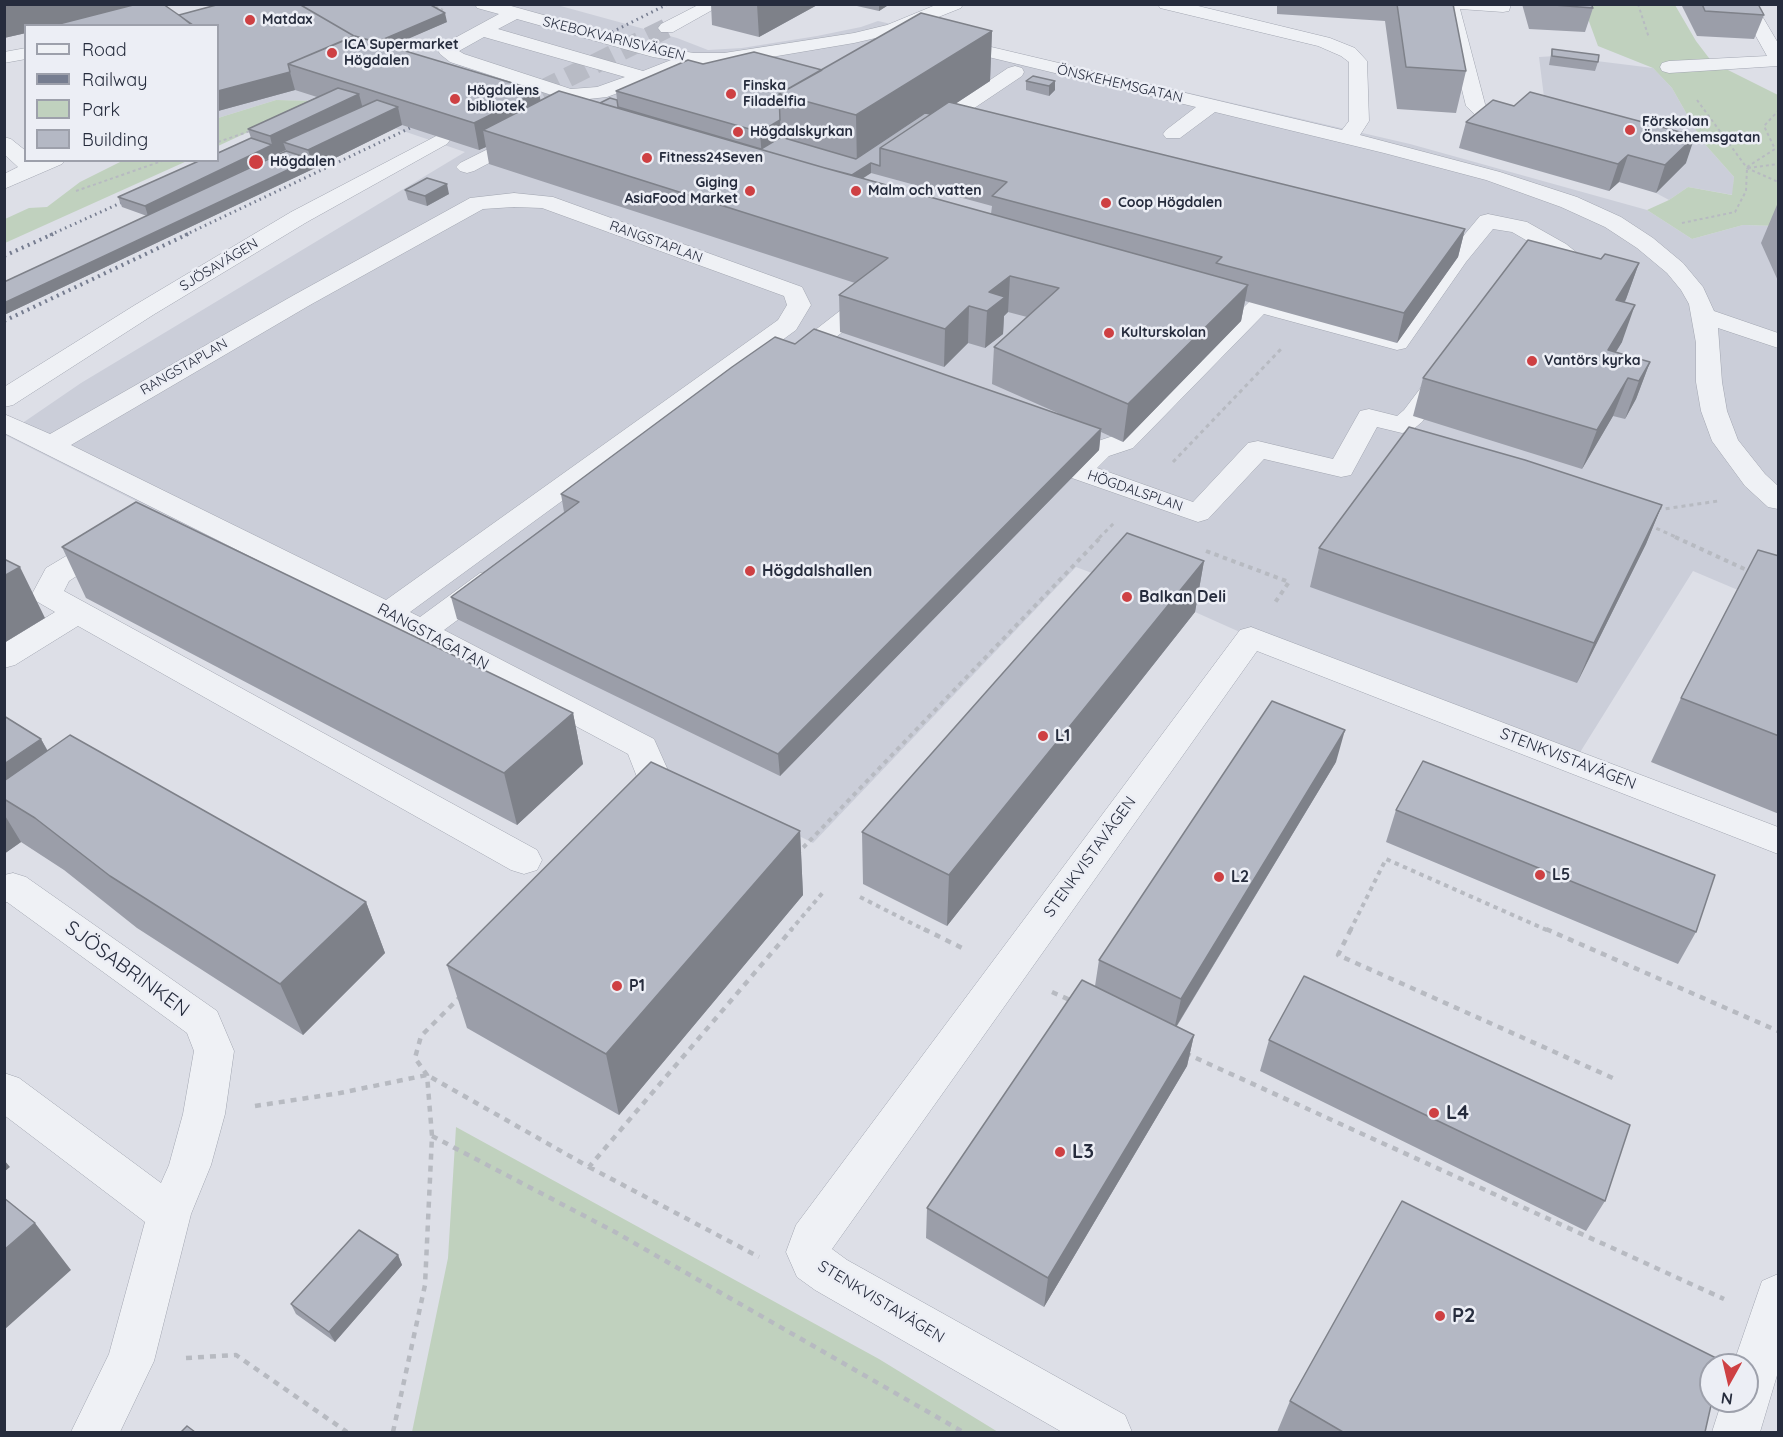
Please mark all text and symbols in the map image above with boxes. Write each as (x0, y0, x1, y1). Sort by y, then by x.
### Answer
place label: Matdax (262, 12, 312, 28)
marker: Matdax (243, 13, 257, 27)
street label: SKEBOKVARNSVÄGEN (541, 13, 687, 65)
legend (24, 24, 219, 162)
place label: ICA Supermarket Högdalen (344, 37, 459, 70)
text: Road (82, 38, 127, 61)
marker: ICA Supermarket Högdalen (325, 46, 339, 60)
street label: ÖNSKEHEMSGATAN (1055, 61, 1185, 107)
text: Railway (82, 68, 148, 91)
place label: Finska Filadelfia (743, 78, 806, 110)
place label: Högdalens bibliotek (467, 83, 539, 116)
marker: Finska Filadelfia (724, 87, 738, 101)
marker: Högdalens bibliotek (448, 92, 462, 106)
text: Park (82, 98, 120, 121)
place label: Förskolan Önskehemsgatan (1642, 114, 1760, 146)
marker: Förskolan Önskehemsgatan (1623, 123, 1637, 137)
place label: Högdalskyrkan (750, 124, 853, 140)
marker: Högdalskyrkan (731, 125, 745, 139)
text: Building (82, 128, 148, 151)
place label: Fitness24Seven (659, 150, 763, 166)
marker: Fitness24Seven (640, 151, 654, 165)
marker: Högdalen (247, 153, 265, 171)
place label: Högdalen (270, 154, 335, 170)
place label: Giging AsiaFood Market (624, 175, 738, 208)
place label: Malm och vatten (868, 183, 982, 199)
marker: Giging AsiaFood Market (743, 184, 757, 198)
marker: Malm och vatten (849, 184, 863, 198)
place label: Coop Högdalen (1118, 195, 1222, 211)
marker: Coop Högdalen (1099, 196, 1113, 210)
street label: RANGSTAPLAN (607, 217, 705, 267)
street label: SJÖSAVÄGEN (177, 235, 261, 295)
place label: Kulturskolan (1121, 325, 1206, 341)
marker: Kulturskolan (1102, 326, 1116, 340)
street label: RANGSTAPLAN (137, 335, 231, 399)
place label: Vantörs kyrka (1544, 353, 1641, 369)
marker: Vantörs kyrka (1525, 354, 1539, 368)
street label: HÖGDALSPLAN (1085, 467, 1185, 515)
place label: Högdalshallen (762, 561, 872, 581)
marker: Högdalshallen (743, 564, 757, 578)
place label: Balkan Deli (1139, 587, 1226, 607)
marker: Balkan Deli (1120, 590, 1134, 604)
street label: RANGSTAGATAN (374, 600, 492, 674)
street label: STENKVISTAVÄGEN (1497, 724, 1639, 794)
place label: L1 (1055, 726, 1070, 746)
marker: L1 (1036, 729, 1050, 743)
street label: STENKVISTAVÄGEN (1040, 793, 1140, 921)
place label: L5 (1552, 865, 1570, 885)
place label: L2 (1231, 867, 1249, 887)
marker: L5 (1533, 868, 1547, 882)
marker: L2 (1212, 870, 1226, 884)
street label: SJÖSABRINKEN (60, 916, 194, 1022)
place label: P1 (629, 976, 645, 996)
marker: P1 (610, 979, 624, 993)
place label: L4 (1446, 1101, 1469, 1125)
marker: L4 (1427, 1106, 1441, 1120)
place label: L3 (1072, 1140, 1094, 1164)
marker: L3 (1053, 1145, 1067, 1159)
street label: STENKVISTAVÄGEN (814, 1257, 948, 1347)
place label: P2 (1452, 1304, 1475, 1328)
marker: P2 (1433, 1309, 1447, 1323)
north arrow (1699, 1353, 1759, 1413)
text: N (1720, 1388, 1734, 1410)

